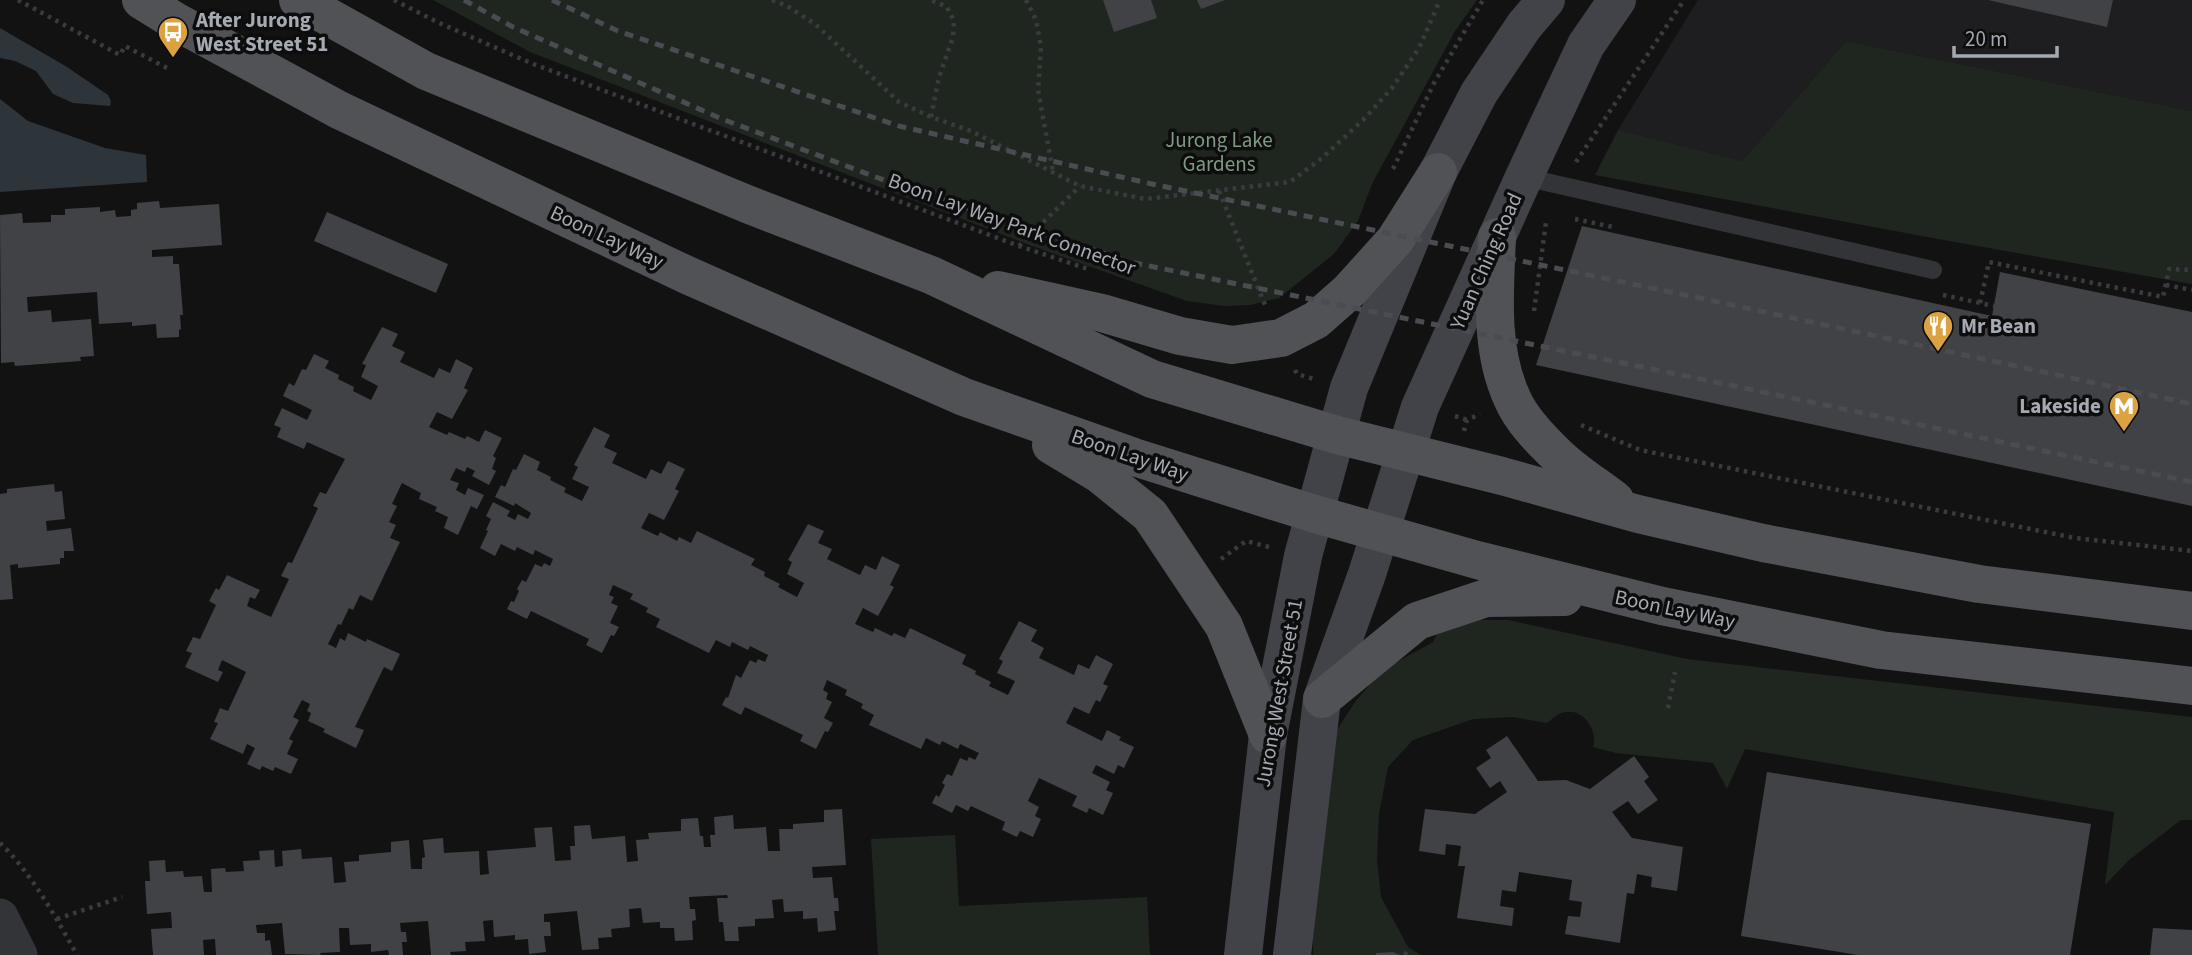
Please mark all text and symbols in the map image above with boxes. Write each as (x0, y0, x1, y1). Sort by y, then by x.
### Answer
place label: After Jurong West Street 51 (195, 5, 328, 59)
scale bar (1954, 14, 2057, 58)
bus stop icon: After Jurong West Street 51 (156, 15, 190, 59)
text: 20 m (1965, 24, 2007, 54)
park label: Jurong Lake Gardens (1165, 125, 1273, 179)
street label: Boon Lay Way Park Connector (884, 165, 1141, 283)
street label: Yuan Ching Road (1442, 188, 1530, 335)
street label: Boon Lay Way (545, 198, 669, 276)
restaurant icon: Mr Bean (1921, 309, 1955, 353)
place label: Mr Bean (1961, 311, 2036, 341)
metro station icon: Lakeside (2107, 389, 2141, 433)
place label: Lakeside (2019, 391, 2101, 421)
street label: Boon Lay Way (1067, 421, 1193, 489)
street label: Boon Lay Way (1612, 582, 1738, 636)
street label: Jurong West Street 51 (1248, 597, 1310, 789)

